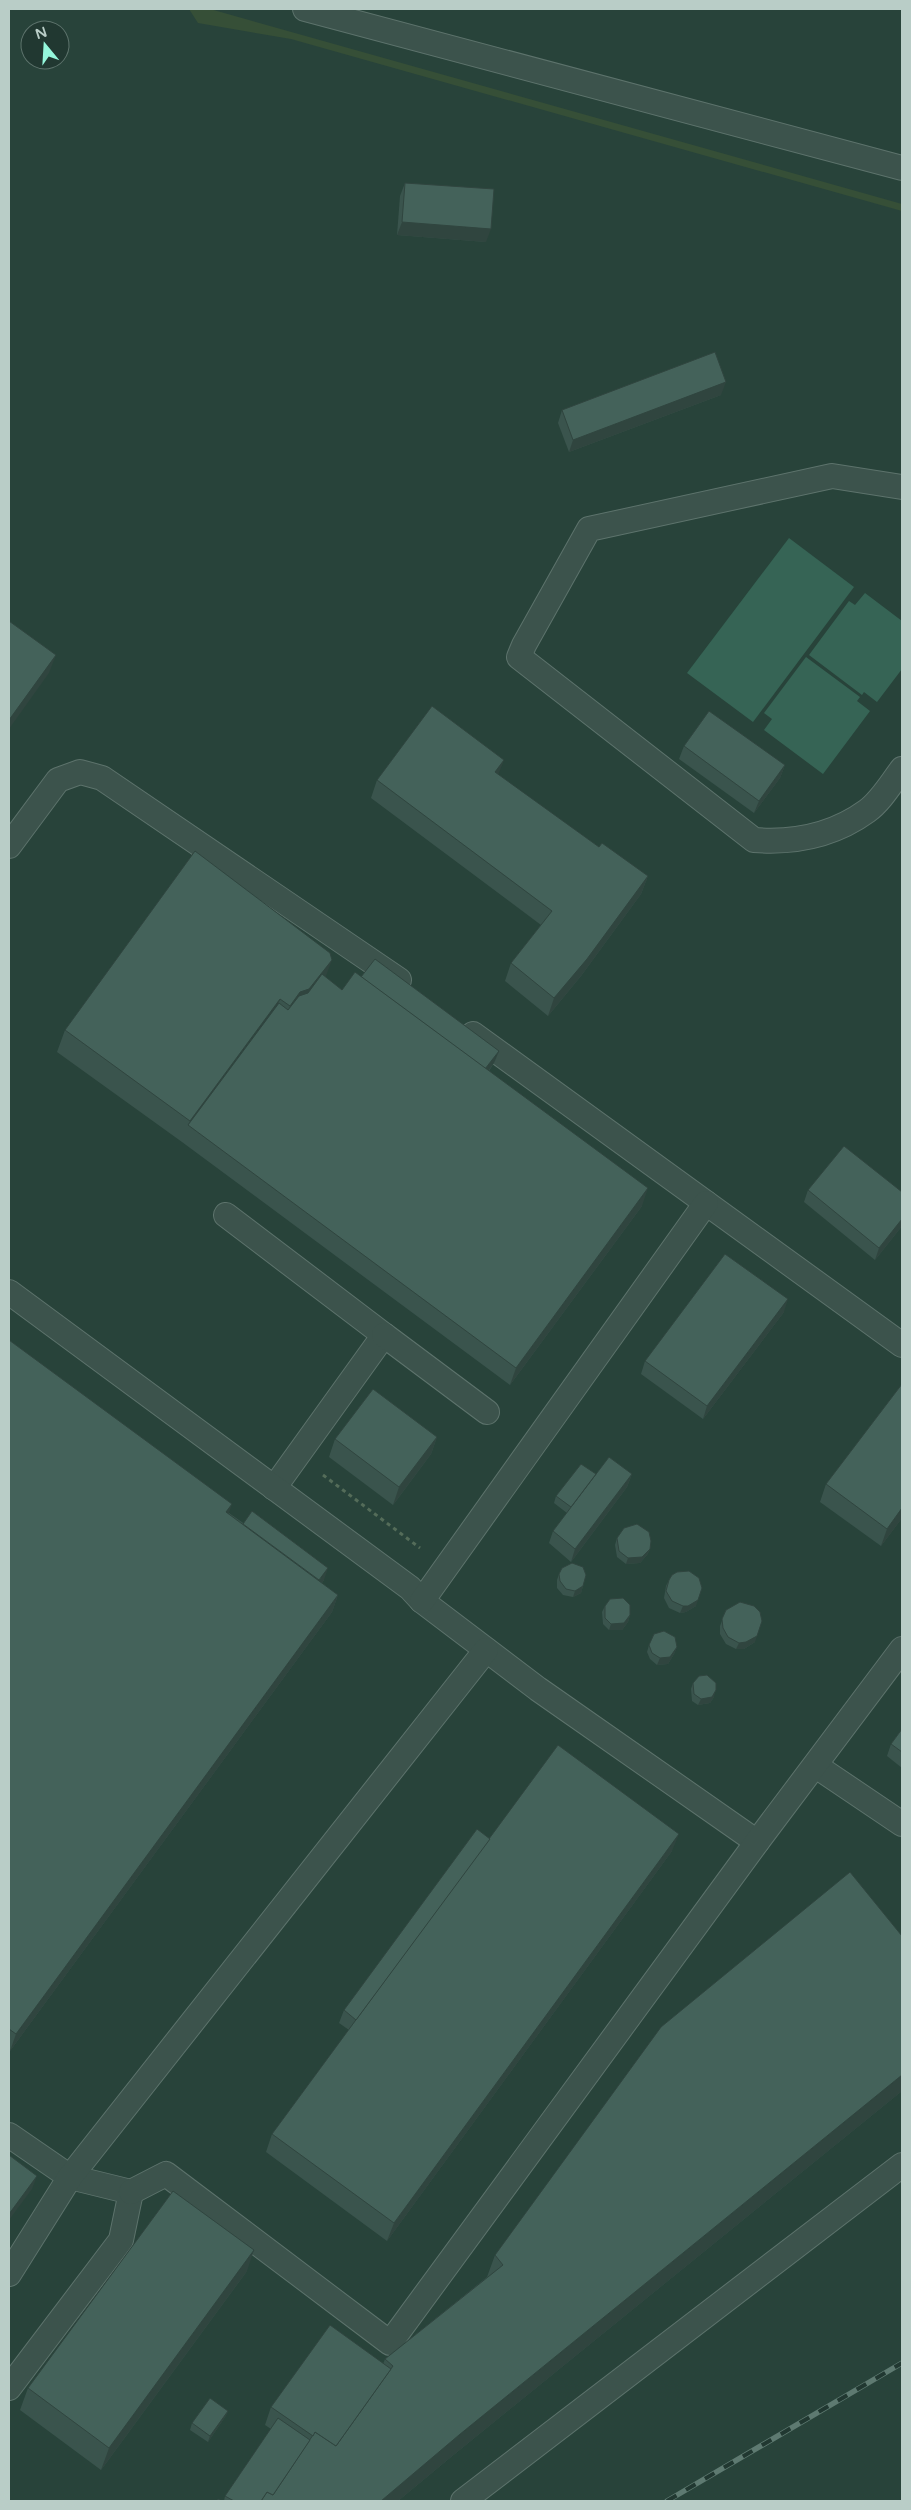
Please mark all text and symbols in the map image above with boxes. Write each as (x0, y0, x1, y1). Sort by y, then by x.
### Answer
north arrow (20, 20, 70, 70)
text: N (33, 23, 49, 43)

